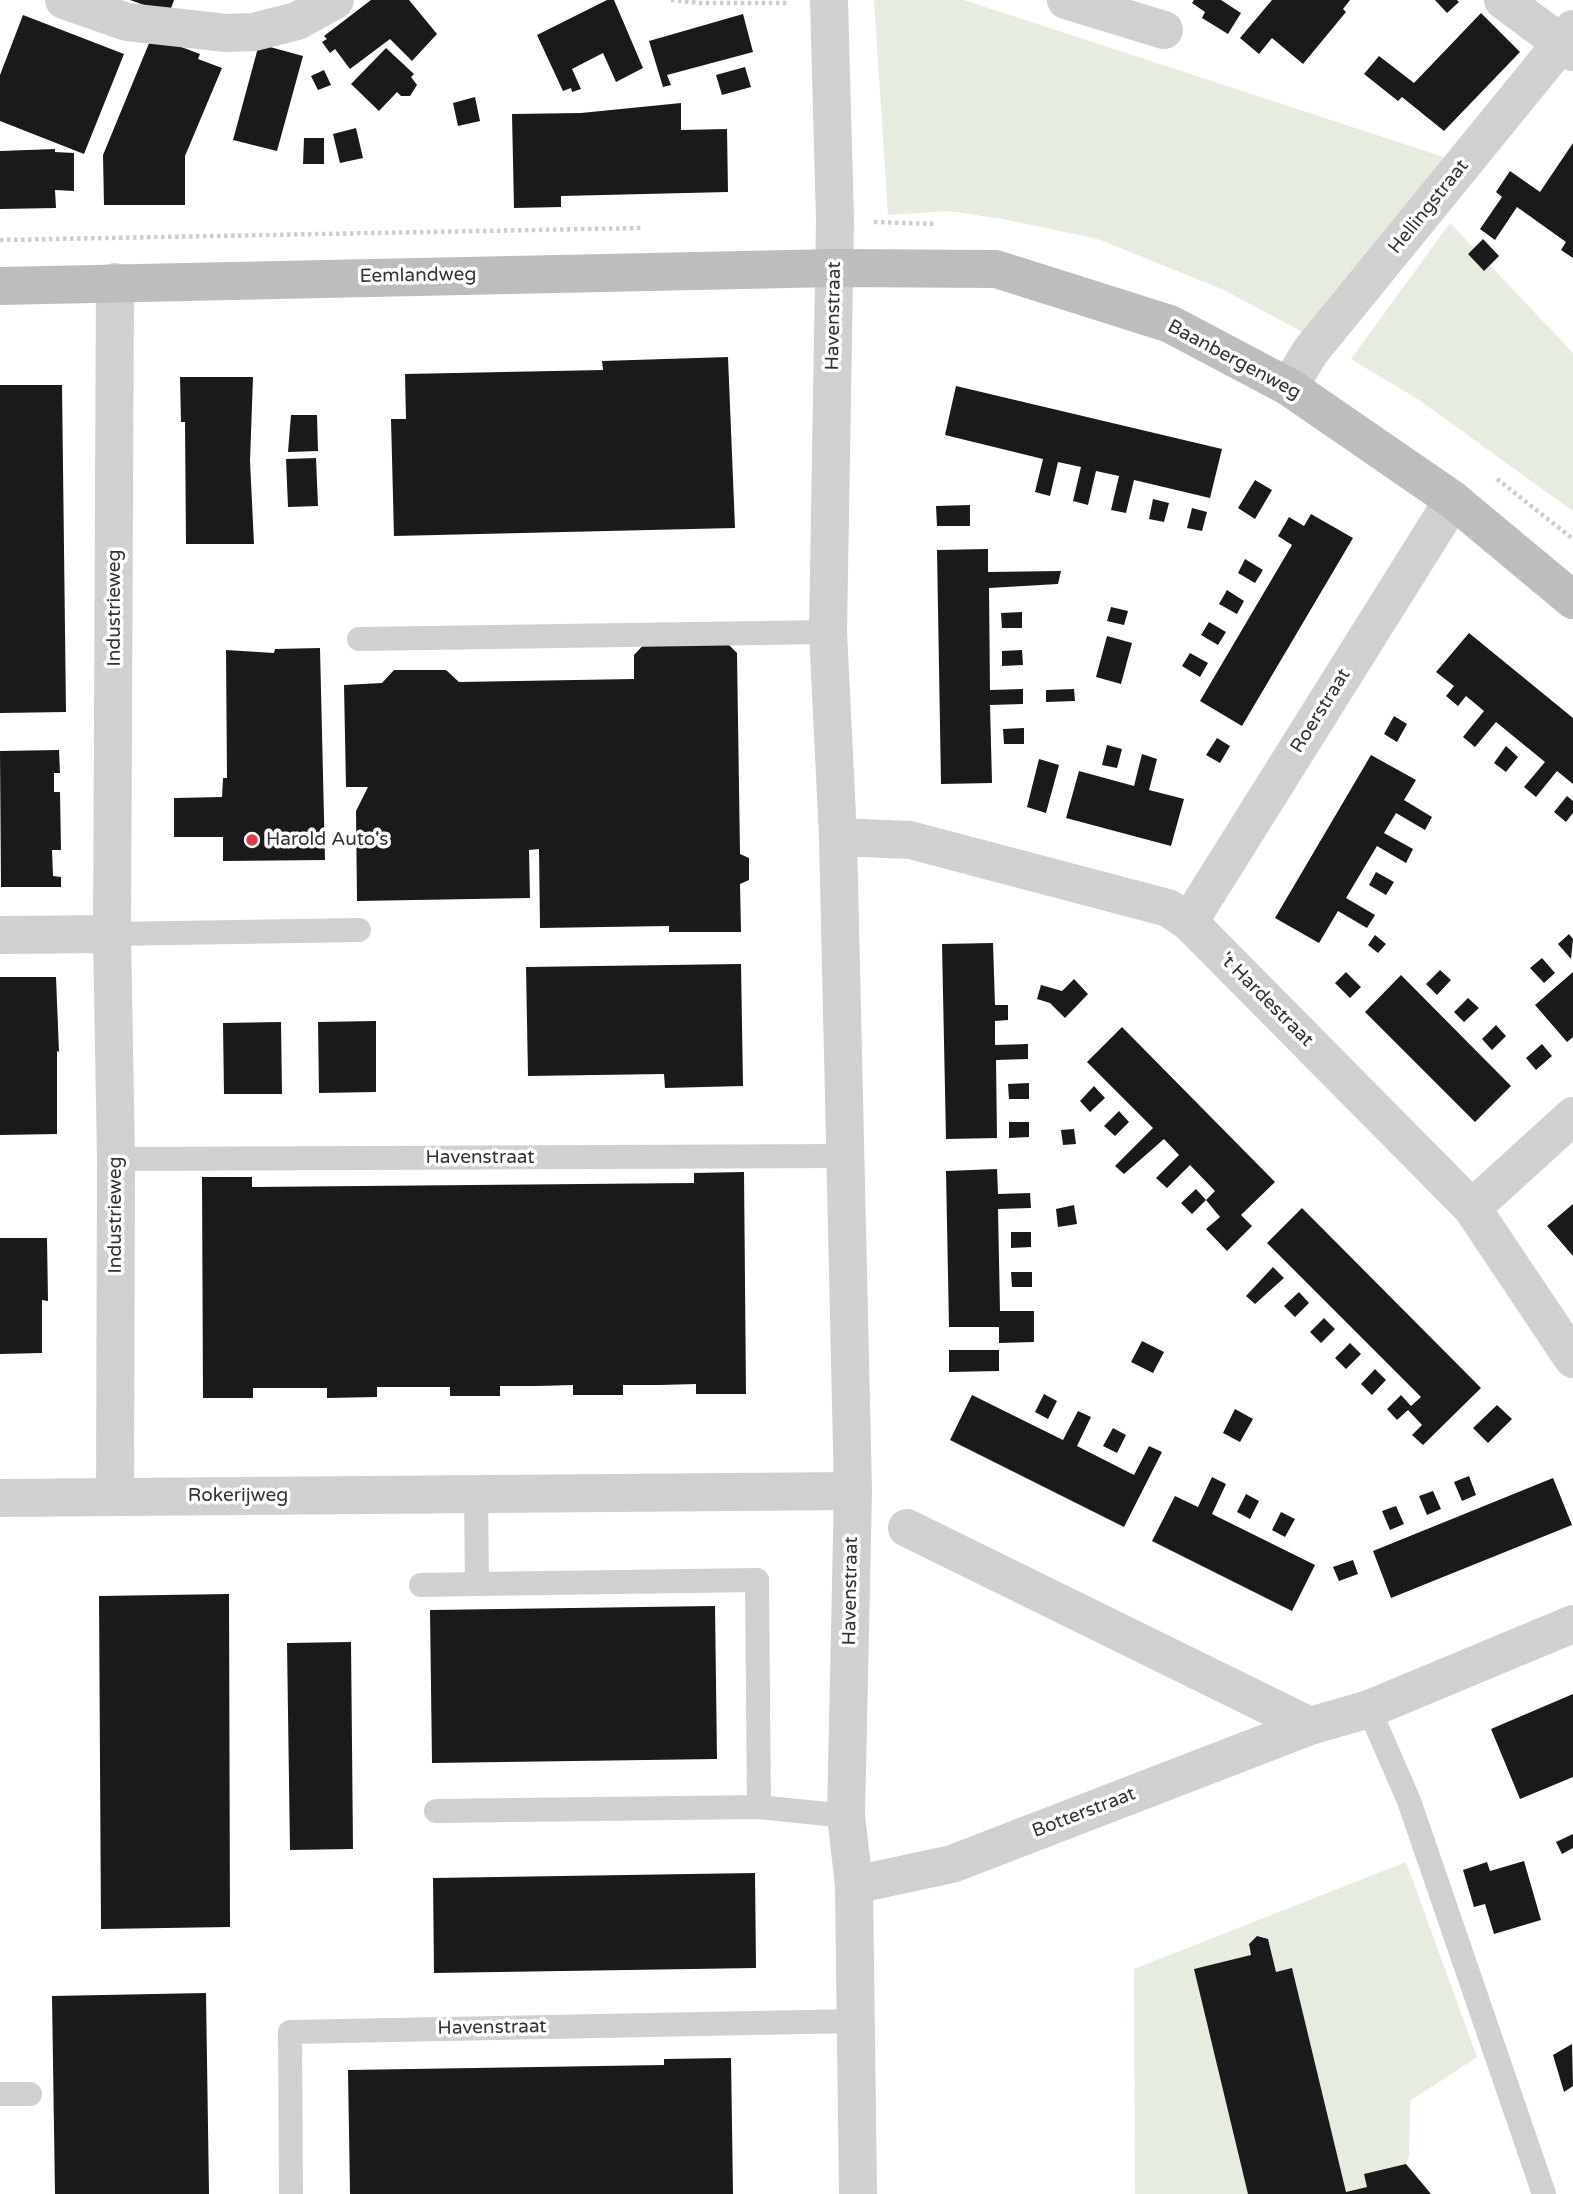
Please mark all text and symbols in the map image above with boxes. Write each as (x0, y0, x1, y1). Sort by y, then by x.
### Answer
street label: Hellingstraat (1384, 155, 1474, 259)
street label: Havenstraat (822, 261, 846, 371)
street label: Eemlandweg (359, 264, 477, 288)
street label: Baanbergenweg (1163, 315, 1305, 405)
street label: Industrieweg (104, 550, 126, 666)
street label: Roerstraat (1286, 665, 1356, 757)
place label: Harold Auto's (266, 829, 388, 851)
marker: Harold Auto's (244, 832, 260, 848)
street label: 't Hardestraat (1214, 948, 1318, 1052)
street label: Havenstraat (425, 1147, 535, 1169)
street label: Industrieweg (105, 1157, 127, 1273)
street label: Rokerijweg (188, 1485, 288, 1507)
street label: Havenstraat (839, 1536, 863, 1646)
street label: Botterstraat (1029, 1783, 1139, 1843)
street label: Havenstraat (437, 2016, 547, 2040)

